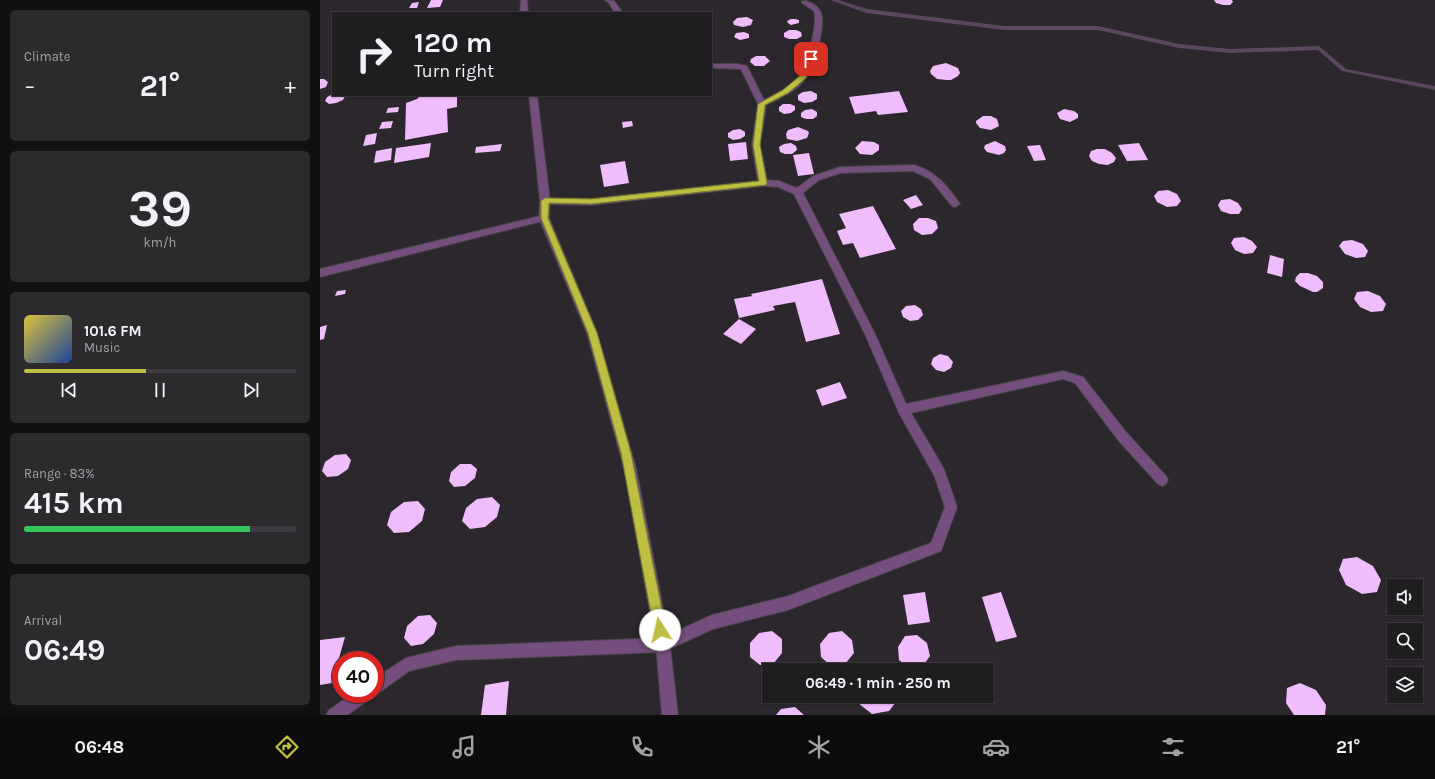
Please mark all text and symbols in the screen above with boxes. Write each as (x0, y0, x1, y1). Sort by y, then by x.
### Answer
text: 120 m (414, 26, 492, 59)
icon: right (348, 28, 400, 80)
pin (794, 42, 828, 76)
icon: arrive (800, 48, 822, 70)
text: Climate (24, 49, 70, 64)
text: Turn right (414, 60, 494, 82)
text: 21° (140, 68, 180, 104)
text: − (24, 73, 36, 99)
text: + (284, 73, 296, 99)
text: 39 (128, 178, 192, 239)
text: km/h (144, 235, 176, 250)
text: 101.6 FM (84, 322, 142, 340)
text: Music (84, 340, 120, 355)
icon: previous (58, 379, 80, 401)
icon: pause (149, 379, 171, 401)
icon: next (240, 379, 262, 401)
text: Range · 83% (24, 466, 95, 481)
text: 415 km (24, 485, 124, 521)
map controls (1387, 579, 1423, 703)
button: sound (1387, 579, 1423, 615)
position arrow (639, 609, 681, 651)
text: Arrival (24, 613, 62, 628)
button: search (1387, 623, 1423, 659)
text: 06:49 (24, 632, 105, 668)
speed limit sign: 40 (332, 651, 384, 703)
button: layers (1387, 667, 1423, 703)
text: 06:49 · 1 min · 250 m (805, 674, 951, 692)
icon: directions (273, 733, 301, 761)
icon: music (450, 733, 478, 761)
icon: phone (628, 733, 656, 761)
icon: climate (805, 733, 833, 761)
icon: car (982, 733, 1010, 761)
icon: filters (1159, 733, 1187, 761)
text: 06:48 (75, 736, 124, 758)
text: 21° (1336, 736, 1360, 758)

